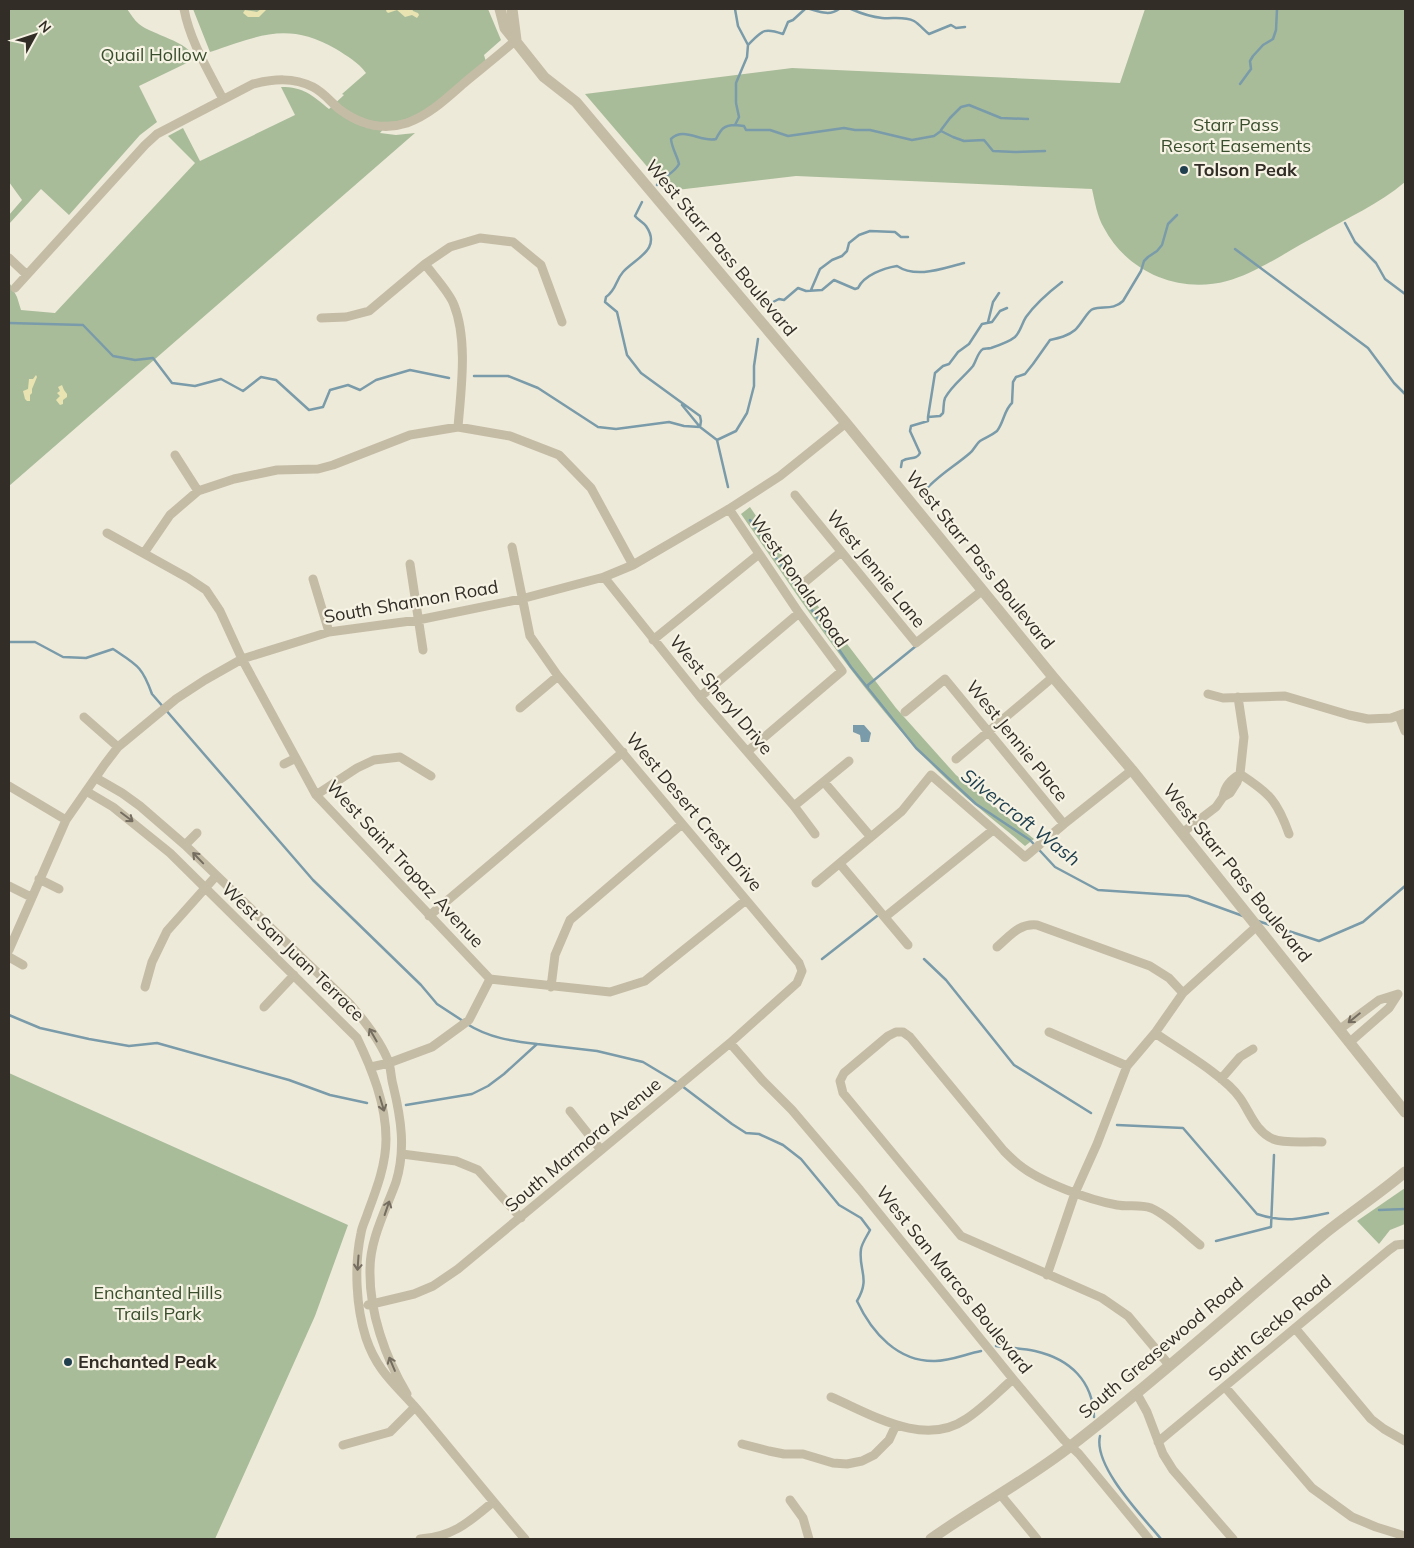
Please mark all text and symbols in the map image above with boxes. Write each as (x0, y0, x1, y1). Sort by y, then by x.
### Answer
north arrow (10, 10, 60, 60)
text: N (35, 17, 55, 36)
park label: Quail Hollow (101, 43, 208, 66)
park label: Starr Pass Resort Easements (1161, 113, 1311, 157)
street label: West Starr Pass Boulevard (641, 155, 802, 341)
place label: Tolson Peak (1194, 158, 1298, 181)
marker: Tolson Peak (1178, 164, 1190, 176)
street label: West Starr Pass Boulevard (901, 466, 1060, 654)
street label: West Jennie Lane (822, 505, 931, 632)
street label: West Ronald Road (745, 510, 854, 651)
street label: South Shannon Road (322, 575, 500, 628)
street label: West Sheryl Drive (665, 630, 778, 759)
street label: West Jennie Place (961, 675, 1073, 806)
street label: West Desert Crest Drive (621, 728, 768, 896)
water label: Silvercroft Wash (957, 763, 1085, 871)
street label: West Saint Tropaz Avenue (322, 775, 489, 952)
street label: West Starr Pass Boulevard (1158, 779, 1317, 967)
one-way arrow (120, 812, 133, 823)
one-way arrow (192, 852, 204, 864)
street label: West San Juan Terrace (217, 877, 370, 1026)
one-way arrow (1348, 1013, 1361, 1024)
one-way arrow (368, 1029, 378, 1043)
street label: South Marmora Avenue (500, 1073, 666, 1217)
one-way arrow (377, 1096, 387, 1112)
street label: West San Marcos Boulevard (871, 1181, 1037, 1378)
one-way arrow (382, 1200, 392, 1216)
one-way arrow (354, 1254, 363, 1270)
street label: South Gecko Road (1204, 1269, 1336, 1386)
street label: South Greasewood Road (1074, 1272, 1248, 1423)
park label: Enchanted Hills Trails Park (93, 1281, 223, 1325)
place label: Enchanted Peak (78, 1350, 218, 1373)
marker: Enchanted Peak (62, 1356, 74, 1368)
one-way arrow (386, 1357, 396, 1372)

